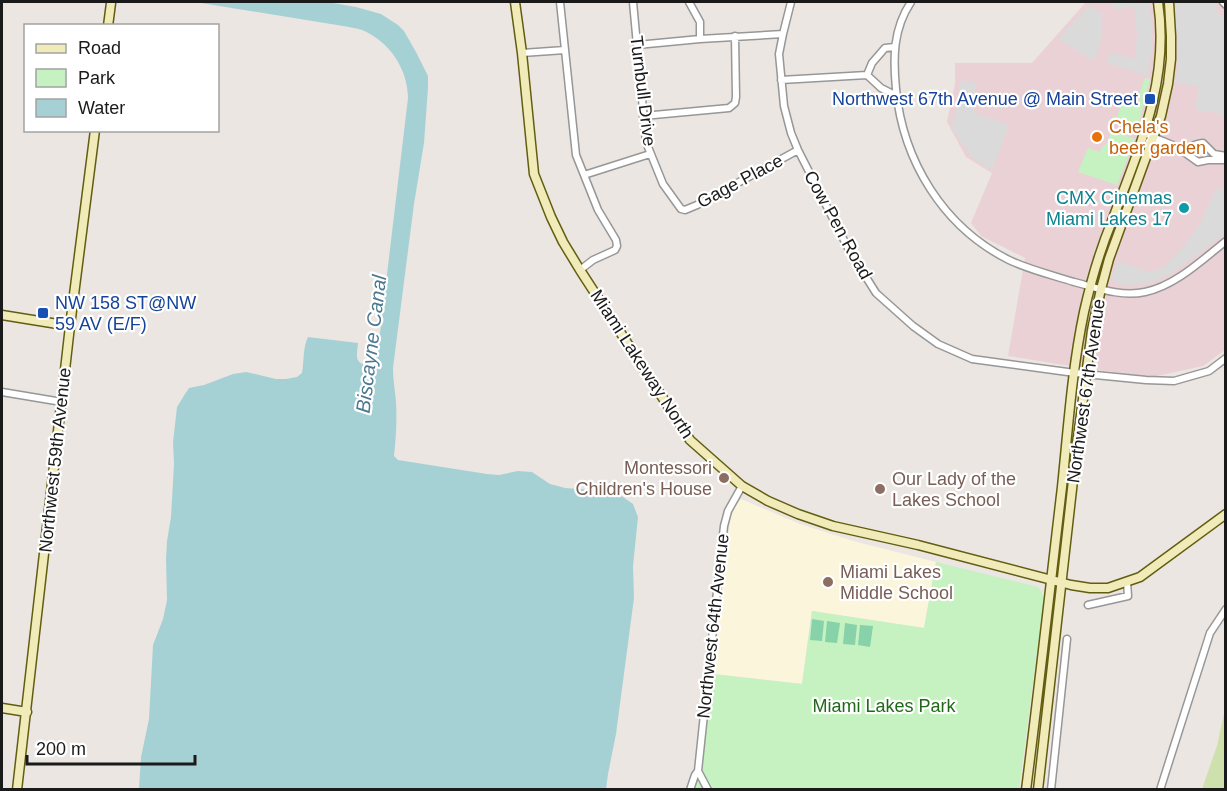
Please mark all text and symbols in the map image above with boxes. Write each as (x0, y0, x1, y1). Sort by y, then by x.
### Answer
legend (24, 24, 219, 132)
street label: Turnbull Drive (626, 35, 660, 147)
text: Road (78, 38, 121, 58)
text: Park (78, 68, 116, 88)
place label: Northwest 67th Avenue @ Main Street (832, 89, 1138, 109)
marker: Northwest 67th Avenue @ Main Street (1143, 92, 1157, 106)
text: Water (78, 98, 125, 118)
place label: Chela's beer garden (1109, 117, 1206, 158)
marker: Chela's beer garden (1090, 130, 1104, 144)
street label: Gage Place (694, 150, 786, 212)
street label: Cow Pen Road (800, 167, 876, 283)
place label: CMX Cinemas Miami Lakes 17 (1046, 188, 1172, 229)
marker: CMX Cinemas Miami Lakes 17 (1177, 201, 1191, 215)
water label: Biscayne Canal (352, 273, 390, 414)
street label: Miami Lakeway North (586, 286, 698, 442)
place label: NW 158 ST@NW 59 AV (E/F) (55, 293, 196, 334)
street label: Northwest 67th Avenue (1063, 298, 1109, 484)
marker: NW 158 ST@NW 59 AV (E/F) (36, 306, 50, 320)
street label: Northwest 59th Avenue (35, 367, 75, 553)
place label: Montessori Children's House (575, 458, 712, 499)
place label: Our Lady of the Lakes School (892, 469, 1016, 510)
marker: Montessori Children's House (717, 471, 731, 485)
marker: Our Lady of the Lakes School (873, 482, 887, 496)
street label: Northwest 64th Avenue (693, 533, 733, 719)
place label: Miami Lakes Middle School (840, 562, 953, 603)
marker: Miami Lakes Middle School (821, 575, 835, 589)
park label: Miami Lakes Park (812, 696, 957, 716)
scale bar (27, 728, 195, 766)
text: 200 m (36, 739, 86, 759)

